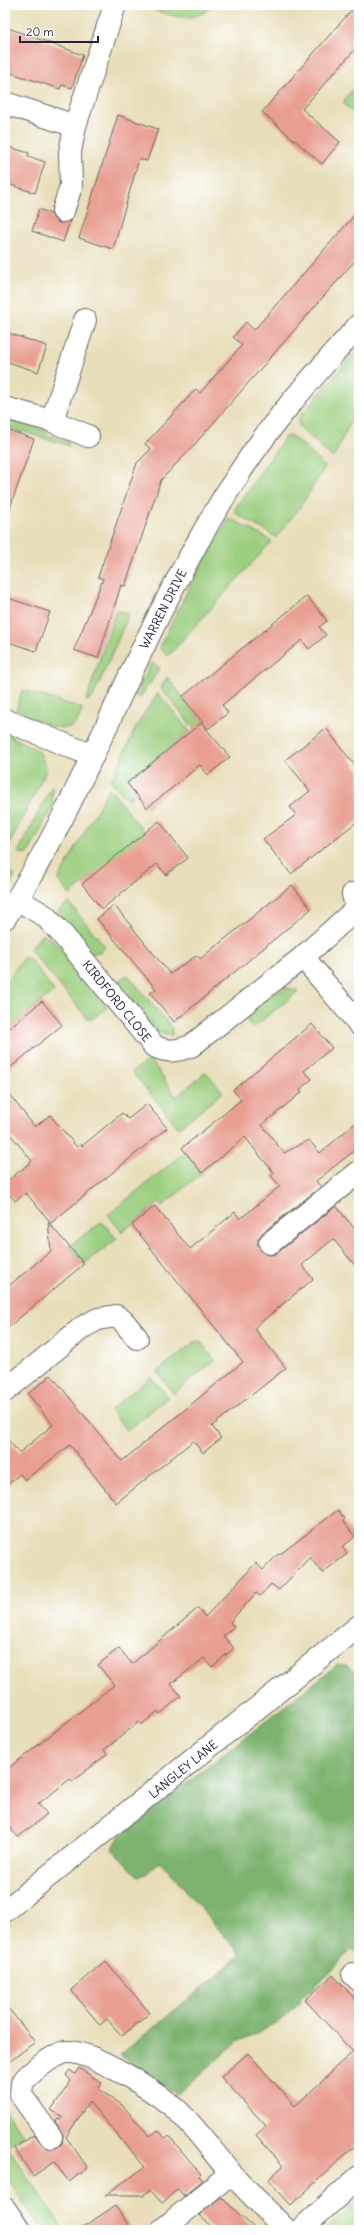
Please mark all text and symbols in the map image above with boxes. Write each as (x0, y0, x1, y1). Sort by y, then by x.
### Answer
scale bar (20, 18, 98, 44)
text: 20 m (26, 24, 54, 39)
street label: WARREN DRIVE (136, 567, 190, 651)
street label: KIRDFORD CLOSE (79, 957, 155, 1045)
street label: LANGLEY LANE (146, 1737, 220, 1801)

